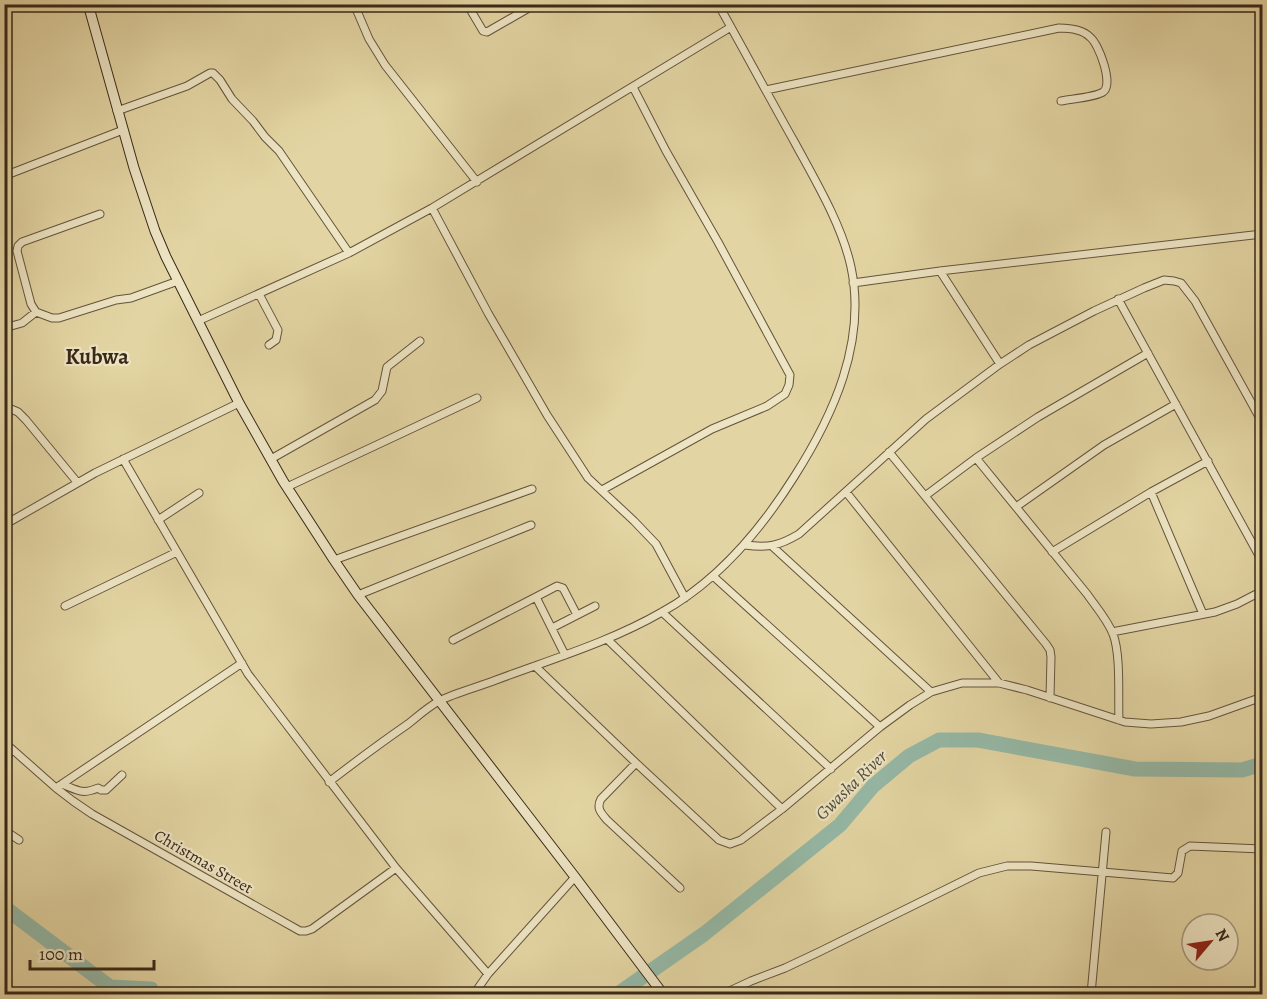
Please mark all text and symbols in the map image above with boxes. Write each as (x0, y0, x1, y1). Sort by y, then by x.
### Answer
district label: Kubwa (65, 342, 129, 372)
water label: Gwaska River (810, 744, 893, 825)
street label: Christmas Street (150, 825, 257, 899)
north arrow (1180, 912, 1240, 972)
text: N (1210, 925, 1235, 946)
scale bar (30, 933, 154, 971)
text: 100 m (39, 942, 83, 966)

